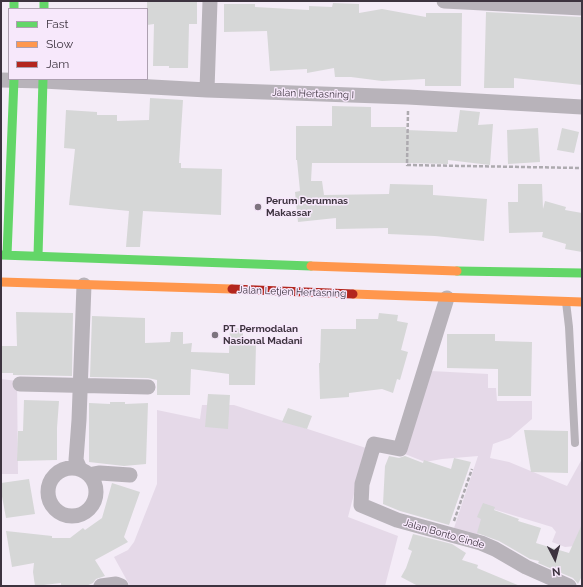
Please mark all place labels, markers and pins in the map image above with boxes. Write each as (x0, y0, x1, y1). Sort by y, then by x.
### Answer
place label: Perum Perumnas Makassar (266, 195, 348, 218)
marker: Perum Perumnas Makassar (253, 202, 263, 212)
place label: PT. Permodalan Nasional Madani (223, 323, 302, 346)
marker: PT. Permodalan Nasional Madani (210, 330, 220, 340)

